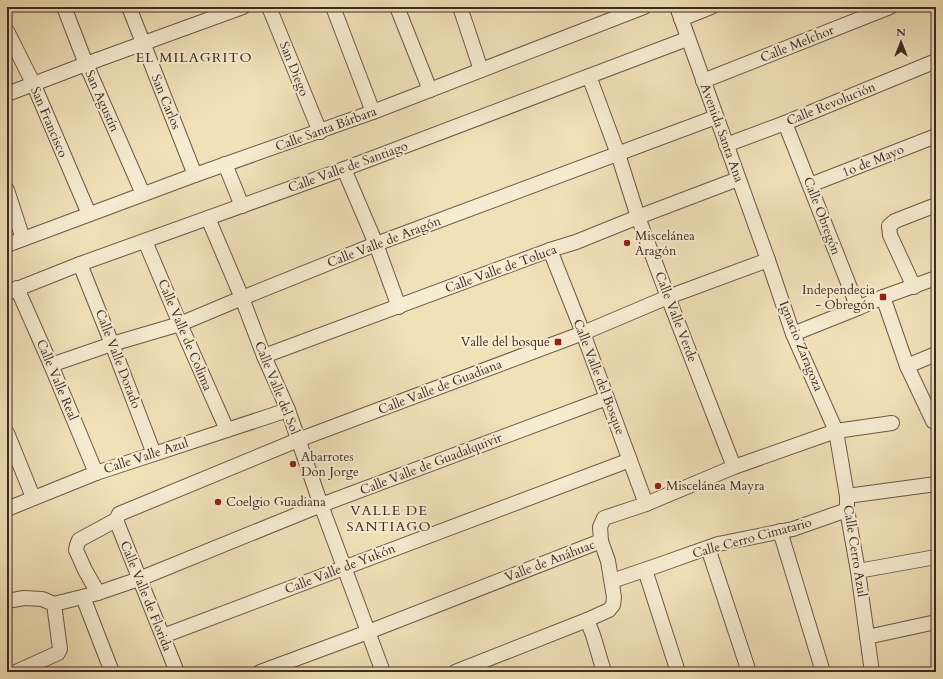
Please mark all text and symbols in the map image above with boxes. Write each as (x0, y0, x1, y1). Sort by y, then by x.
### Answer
street label: Calle Melchor (758, 21, 837, 67)
north arrow (881, 22, 921, 62)
text: N (896, 25, 906, 40)
street label: San Diego (275, 39, 313, 99)
district label: EL MILAGRITO (135, 48, 253, 67)
street label: San Agustín (80, 67, 124, 135)
street label: San Carlos (147, 72, 185, 132)
street label: Calle Revolución (784, 78, 879, 130)
street label: Avenida Santa Ana (696, 81, 748, 185)
street label: San Francisco (26, 84, 72, 160)
street label: Calle Santa Bárbara (273, 102, 379, 156)
street label: Calle Valle de Santiago (286, 137, 410, 197)
street label: 1o de Mayo (839, 140, 907, 182)
street label: Calle Obregón (799, 174, 845, 258)
street label: Calle Valle de Aragón (325, 212, 444, 272)
place label: Miscelánea Aragón (635, 227, 695, 260)
marker: Miscelánea Aragón (622, 238, 632, 248)
street label: Calle Valle de Toluca (443, 240, 560, 298)
street label: Calle Valle Verde (650, 269, 702, 365)
street label: Calle Valle de Colima (153, 276, 217, 394)
place label: Independecia - Obregón (802, 281, 876, 314)
marker: Independecia - Obregón (878, 292, 888, 302)
street label: Ignacio Zaragoza (775, 298, 827, 394)
street label: Calle Valle Dorado (91, 307, 145, 411)
street label: Calle Valle del Bosque (569, 317, 629, 438)
place label: Valle del bosque (461, 333, 550, 351)
street label: Calle Valle Real (32, 337, 82, 424)
marker: Valle del bosque (553, 337, 563, 347)
street label: Calle Valle del Sol (250, 339, 304, 438)
street label: Calle Valle de Guadiana (375, 355, 505, 419)
street label: Calle Valle de Guadalquivir (357, 429, 505, 499)
street label: Calle Valle Azul (101, 434, 191, 478)
place label: Abarrotes Don Jorge (301, 448, 359, 481)
marker: Abarrotes Don Jorge (288, 459, 298, 469)
place label: Miscelánea Mayra (666, 477, 765, 495)
marker: Miscelánea Mayra (653, 481, 663, 491)
place label: Coelgio Guadiana (226, 493, 326, 511)
marker: Coelgio Guadiana (213, 497, 223, 507)
district label: VALLE DE SANTIAGO (346, 501, 432, 536)
street label: Calle Cerro Azul (839, 504, 871, 599)
street label: Calle Cerro Cimatario (690, 513, 814, 563)
street label: Valle de Anáhuac (502, 535, 598, 587)
street label: Calle Valle de Florida (116, 538, 177, 654)
street label: Calle Valle de Yukón (282, 539, 399, 598)

